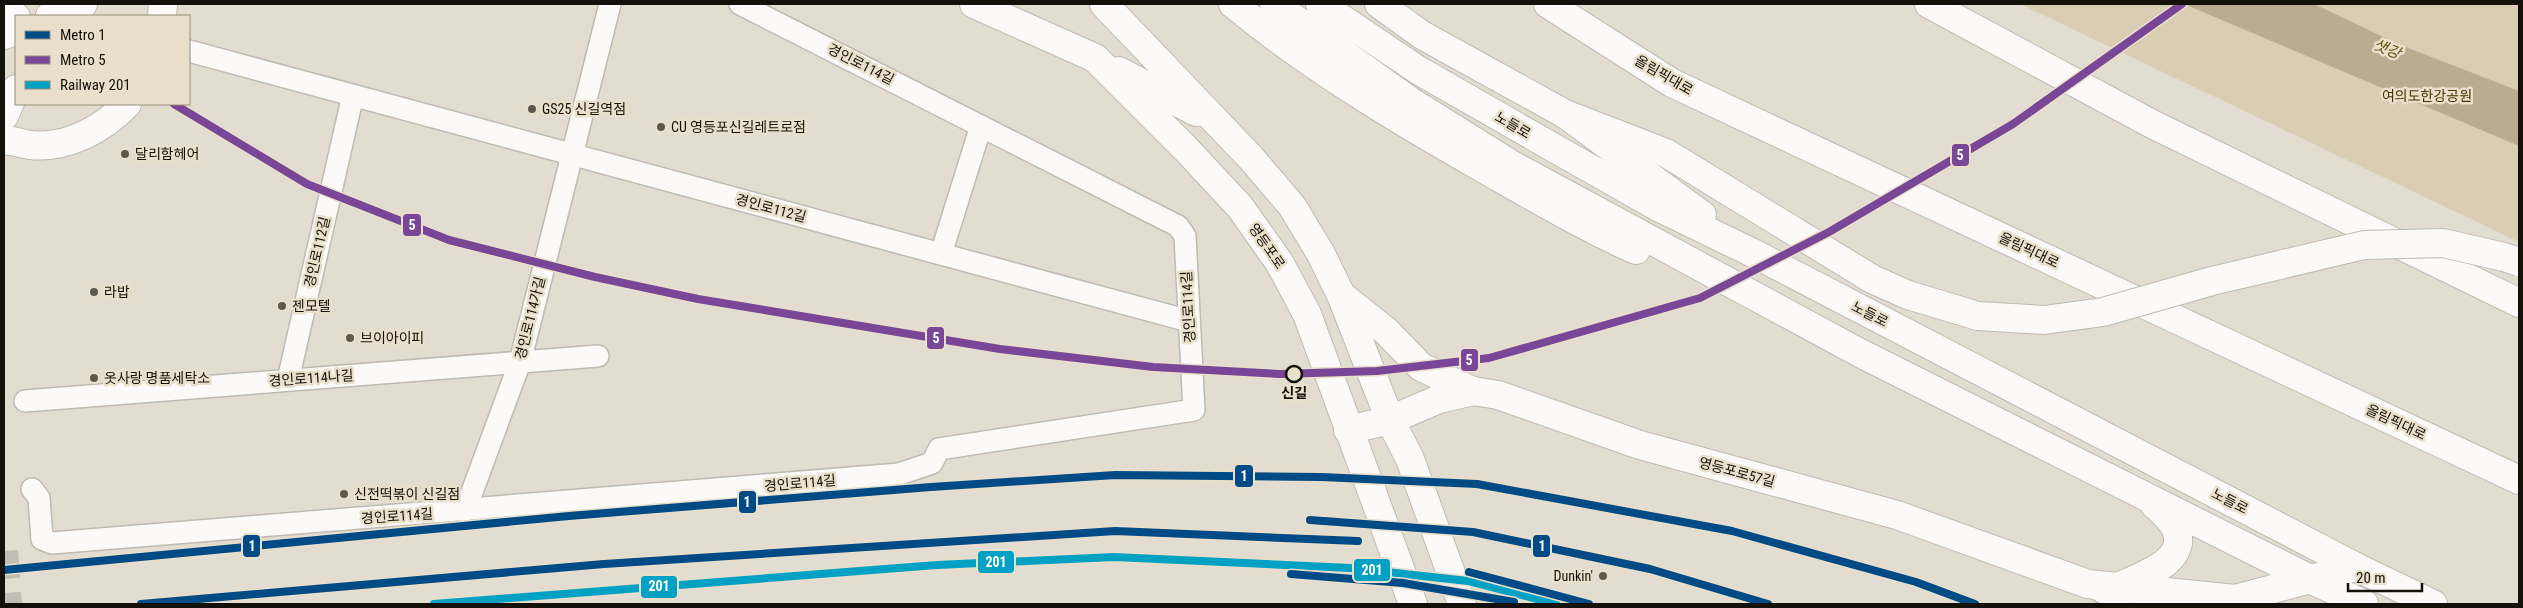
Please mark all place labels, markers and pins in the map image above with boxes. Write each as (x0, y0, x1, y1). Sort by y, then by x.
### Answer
place label: GS25 신길역점 (542, 101, 626, 117)
marker: GS25 신길역점 (526, 103, 538, 115)
place label: CU 영등포신길레트로점 (671, 119, 806, 135)
marker: CU 영등포신길레트로점 (655, 121, 667, 133)
place label: 달리함헤어 (135, 146, 199, 162)
marker: 달리함헤어 (119, 148, 131, 160)
place label: 라밥 (104, 284, 130, 300)
marker: 라밥 (88, 286, 100, 298)
place label: 젠모텔 (292, 298, 331, 314)
marker: 젠모텔 (276, 300, 288, 312)
place label: 브이아이피 (360, 330, 424, 346)
marker: 브이아이피 (344, 332, 356, 344)
marker: 신길 (1285, 365, 1303, 383)
place label: 옷사랑 명품세탁소 (104, 370, 210, 386)
marker: 옷사랑 명품세탁소 (88, 372, 100, 384)
place label: 신길 (1281, 385, 1307, 401)
place label: 신전떡볶이 신길점 (354, 486, 460, 502)
marker: 신전떡볶이 신길점 (338, 488, 350, 500)
place label: Dunkin' (1553, 568, 1593, 584)
marker: Dunkin' (1597, 570, 1609, 582)

